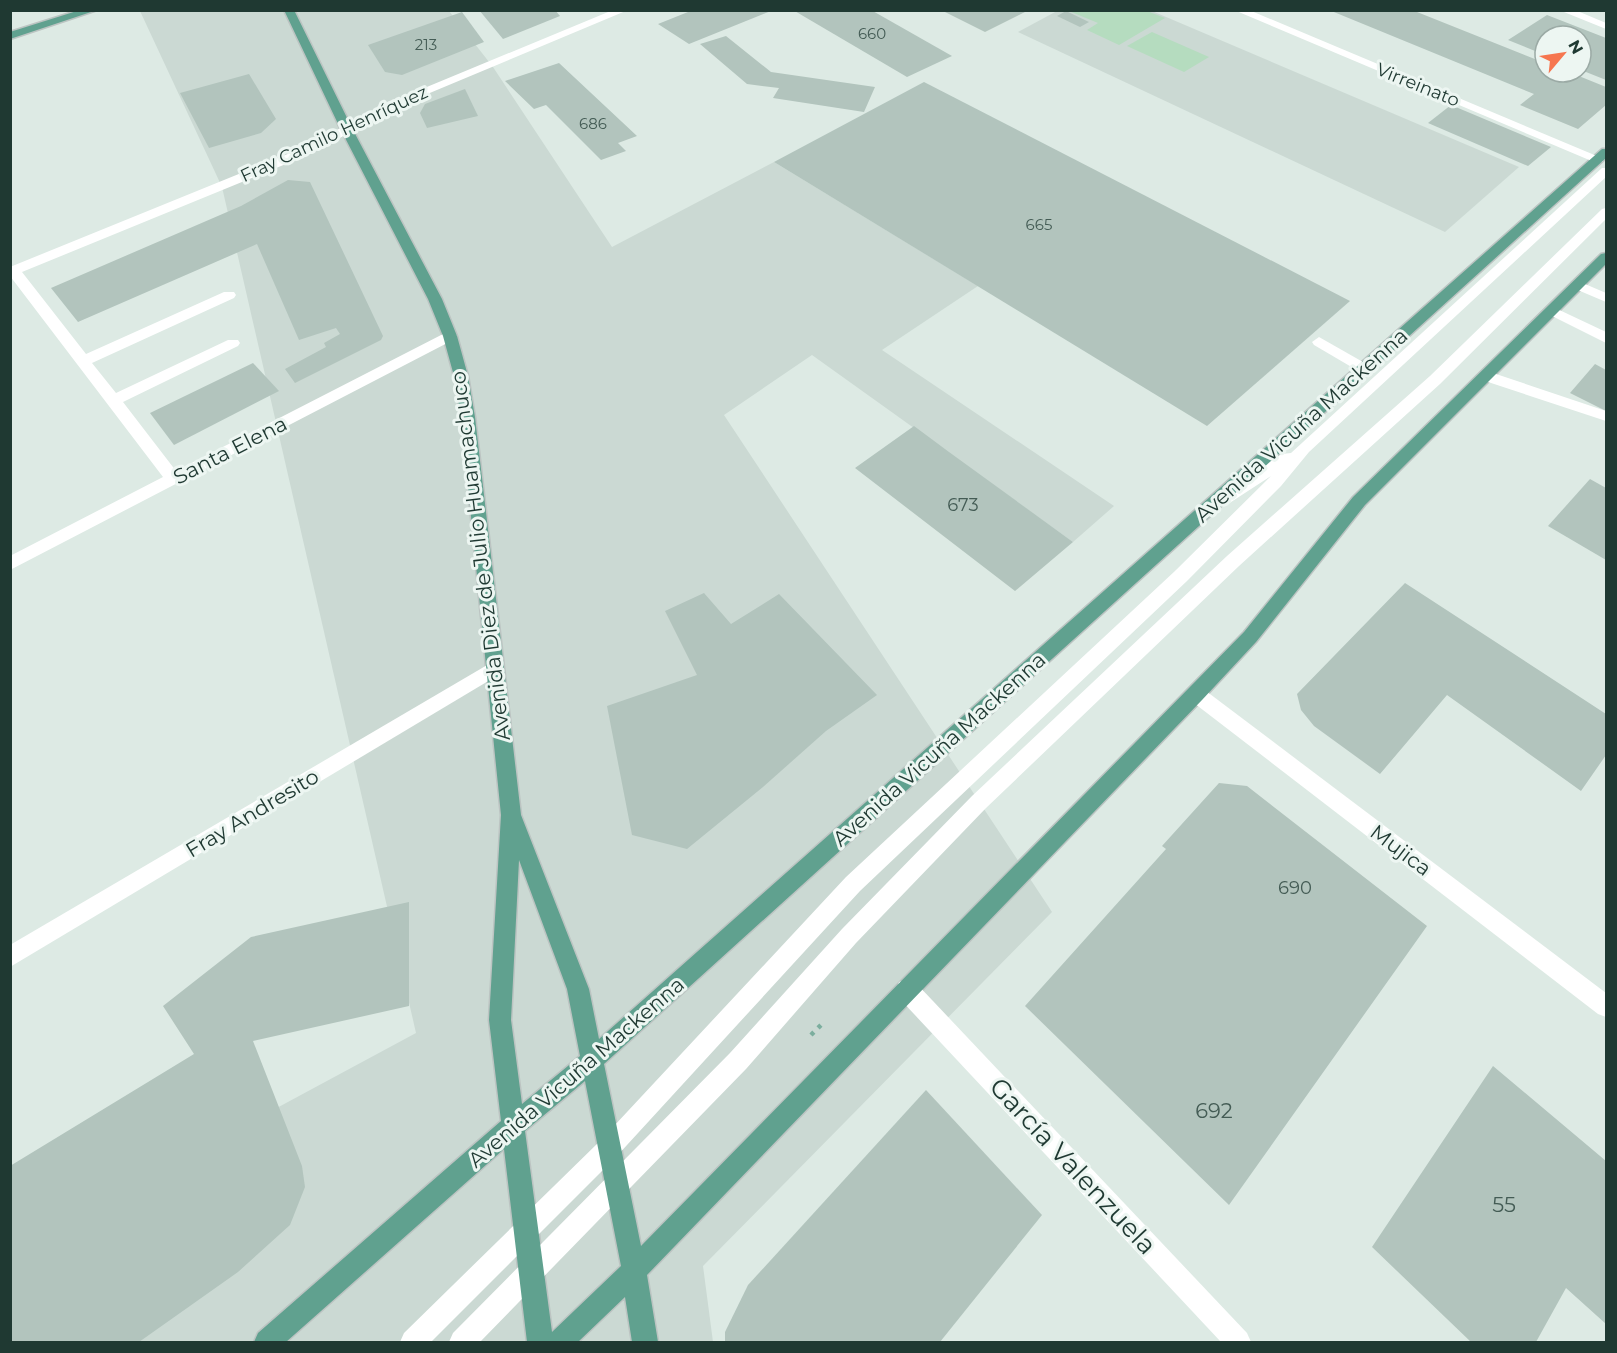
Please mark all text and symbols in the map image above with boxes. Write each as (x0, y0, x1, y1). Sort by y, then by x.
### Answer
house number: 660 (858, 24, 886, 43)
north arrow (1533, 24, 1593, 84)
house number: 213 (415, 35, 437, 54)
text: N (1564, 37, 1587, 57)
street label: Virreinato (1373, 58, 1463, 112)
street label: Fray Camilo Henríquez (237, 81, 431, 187)
house number: 686 (579, 114, 607, 133)
house number: 665 (1026, 215, 1052, 234)
street label: Avenida Vicuña Mackenna (1189, 323, 1413, 527)
street label: Avenida Diez de Julio Huamachuco (445, 370, 515, 742)
street label: Santa Elena (169, 411, 291, 489)
house number: 673 (947, 494, 979, 516)
street label: Avenida Vicuña Mackenna (827, 647, 1051, 851)
street label: Fray Andresito (181, 763, 323, 863)
street label: Mujica (1366, 819, 1436, 881)
house number: 690 (1278, 877, 1312, 899)
street label: Avenida Vicuña Mackenna (463, 971, 689, 1173)
street label: García Valenzuela (983, 1071, 1163, 1261)
house number: 692 (1195, 1098, 1233, 1123)
house number: 55 (1492, 1192, 1516, 1217)

